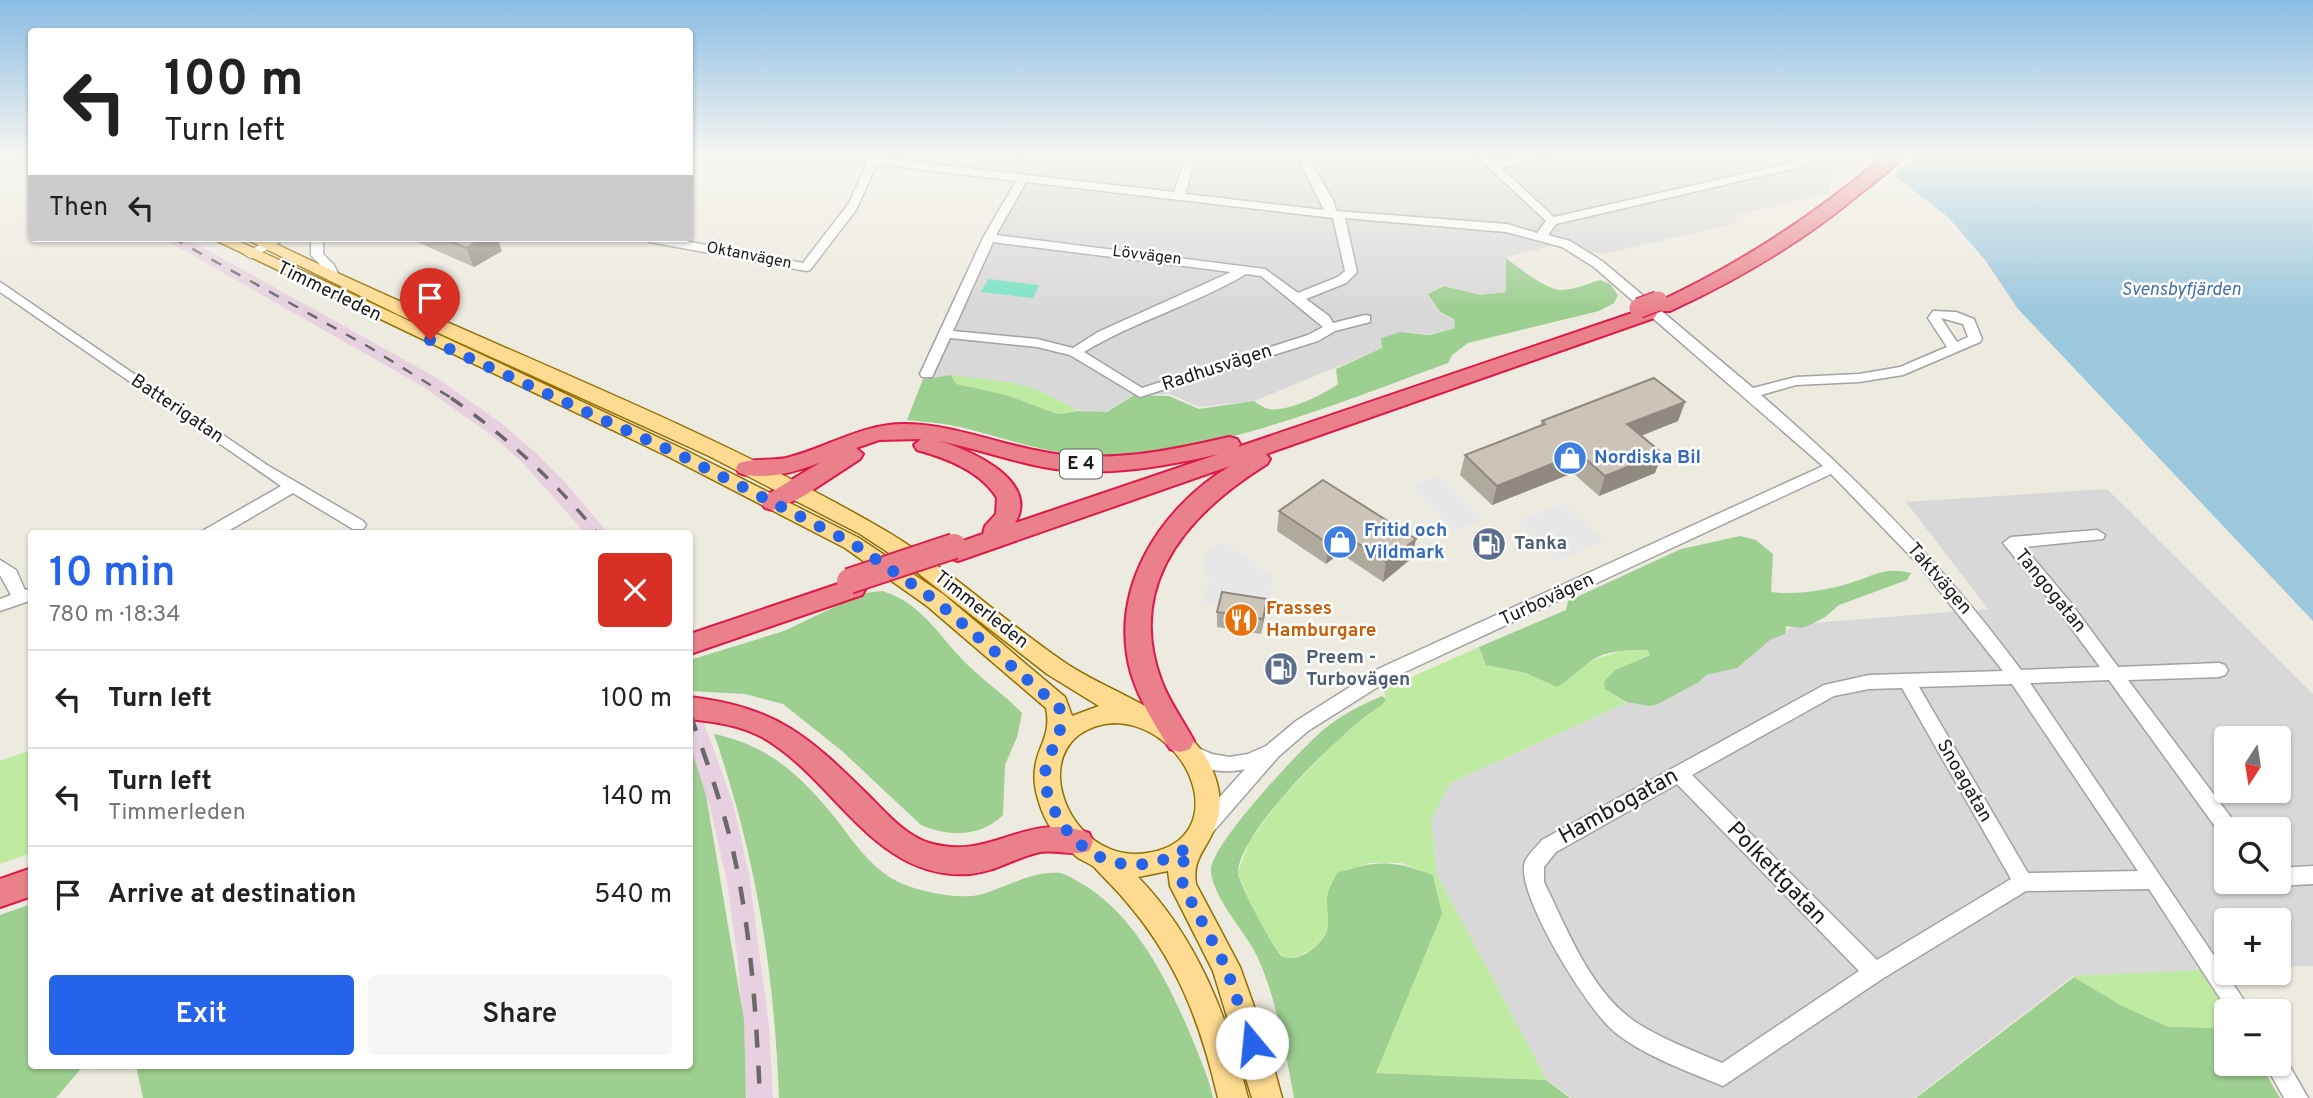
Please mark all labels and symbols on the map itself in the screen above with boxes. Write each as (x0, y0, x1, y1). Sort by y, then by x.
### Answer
street label: Oktanvägen (705, 238, 793, 274)
street label: Lövvägen (1111, 242, 1183, 270)
street label: Timmerleden (273, 256, 385, 328)
pin (400, 268, 460, 340)
water label: Svensbyfjärden (2121, 279, 2241, 302)
street label: Radhusvägen (1159, 339, 1275, 397)
street label: Batterigatan (126, 369, 228, 449)
shop icon: Nordiska Bil (1551, 439, 1589, 477)
place label: Nordiska Bil (1594, 446, 1701, 470)
road number: E 4 (1060, 450, 1102, 478)
place label: Fritid och Vildmark (1364, 519, 1447, 565)
shop icon: Fritid och Vildmark (1321, 523, 1359, 561)
fuel station icon: Tanka (1470, 525, 1508, 563)
place label: Tanka (1514, 532, 1567, 556)
street label: Taktvägen (1901, 538, 1977, 620)
street label: Tangogatan (2009, 544, 2091, 638)
street label: Timmerleden (929, 566, 1033, 654)
street label: Turbovägen (1496, 568, 1598, 632)
place label: Frasses Hamburgare (1266, 597, 1376, 643)
restaurant icon: Frasses Hamburgare (1222, 601, 1260, 639)
place label: Preem - Turbovägen (1306, 646, 1410, 692)
fuel station icon: Preem - Turbovägen (1262, 650, 1300, 688)
north arrow (2214, 726, 2291, 803)
street label: Snoagatan (1931, 735, 1997, 827)
street label: Hambogatan (1554, 762, 1684, 852)
street label: Polkettgatan (1720, 816, 1832, 932)
position arrow (1215, 1006, 1289, 1080)

